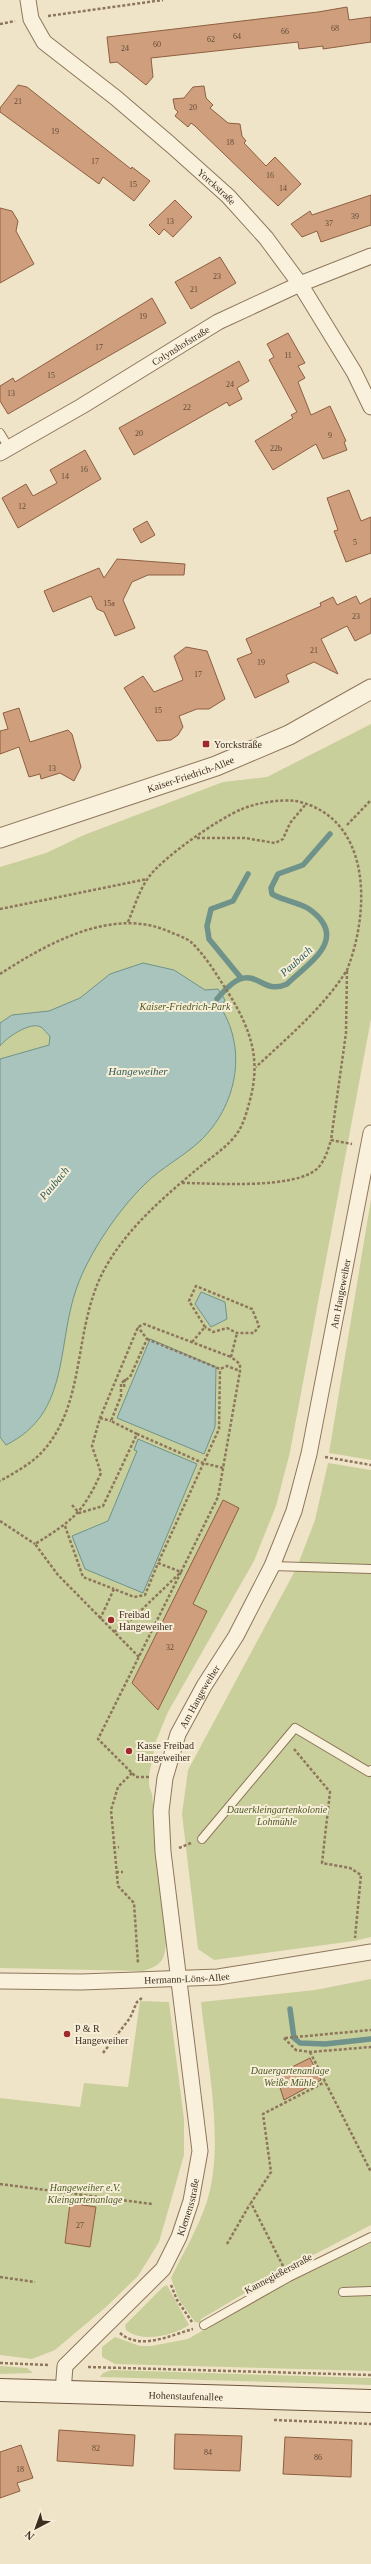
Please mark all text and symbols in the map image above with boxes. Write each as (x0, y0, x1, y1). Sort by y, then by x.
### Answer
house number: 68 (331, 24, 339, 33)
house number: 66 (281, 27, 289, 36)
house number: 64 (233, 32, 241, 41)
house number: 62 (207, 35, 215, 44)
house number: 60 (153, 40, 161, 49)
house number: 24 (121, 44, 129, 53)
house number: 21 (14, 97, 22, 106)
house number: 20 (189, 103, 197, 112)
house number: 19 (51, 127, 59, 136)
house number: 18 (226, 138, 234, 147)
house number: 17 (91, 157, 99, 166)
street label: Yorckstraße (195, 166, 238, 207)
house number: 16 (266, 171, 274, 180)
house number: 15 (129, 180, 137, 189)
house number: 14 (279, 184, 287, 193)
house number: 39 (351, 212, 359, 221)
house number: 13 (166, 217, 174, 226)
house number: 37 (325, 219, 333, 228)
house number: 23 (213, 272, 221, 281)
house number: 21 (190, 285, 198, 294)
house number: 19 (139, 312, 147, 321)
street label: Colynshofstraße (150, 324, 212, 368)
house number: 17 (95, 343, 103, 352)
house number: 11 (284, 351, 292, 360)
house number: 15 (47, 371, 55, 380)
house number: 24 (226, 380, 234, 389)
house number: 13 (7, 389, 15, 398)
house number: 22 (183, 403, 191, 412)
house number: 20 (135, 429, 143, 438)
house number: 9 (328, 431, 332, 440)
house number: 22b (270, 444, 282, 453)
house number: 16 (80, 465, 88, 474)
house number: 14 (61, 472, 69, 481)
house number: 12 (18, 502, 26, 511)
house number: 5 (353, 538, 357, 547)
house number: 15a (103, 599, 115, 608)
house number: 23 (352, 612, 360, 621)
house number: 21 (310, 646, 318, 655)
house number: 19 (257, 658, 265, 667)
house number: 17 (194, 670, 202, 679)
house number: 15 (154, 706, 162, 715)
marker: Yorckstraße (201, 739, 211, 749)
place label: Yorckstraße (214, 739, 262, 750)
street label: Kaiser-Friedrich-Allee (146, 754, 236, 795)
house number: 13 (48, 764, 56, 773)
water label: Paubach (277, 943, 315, 979)
park label: Kaiser-Friedrich-Park (139, 1001, 231, 1012)
water label: Hangeweiher (107, 1065, 168, 1077)
water label: Paubach (36, 1164, 71, 1203)
street label: Am Hangeweiher (328, 1257, 353, 1330)
place label: Freibad Hangeweiher (119, 1609, 173, 1632)
marker: Freibad Hangeweiher (106, 1615, 116, 1625)
house number: 32 (166, 1643, 174, 1652)
street label: Am Hangeweiher (177, 1663, 222, 1730)
place label: Kasse Freibad Hangeweiher (137, 1740, 194, 1763)
marker: Kasse Freibad Hangeweiher (124, 1746, 134, 1756)
park label: Dauerkleingartenkolonie Lohmühle (226, 1804, 328, 1827)
street label: Hermann-Löns-Allee (144, 1970, 231, 1986)
place label: P & R Hangeweiher (75, 2023, 129, 2046)
marker: P & R Hangeweiher (62, 2029, 72, 2039)
park label: Dauergartenanlage Weiße Mühle (250, 2065, 330, 2088)
street label: Klemensstraße (175, 2177, 201, 2237)
park label: Hangeweiher e.V. Kleingartenanlage (47, 2182, 123, 2205)
house number: 27 (76, 2221, 84, 2230)
street label: Kannegießerstraße (243, 2251, 314, 2296)
street label: Hohenstaufenallee (148, 2389, 224, 2403)
house number: 82 (92, 2444, 100, 2453)
house number: 84 (204, 2448, 212, 2457)
house number: 86 (314, 2453, 322, 2462)
house number: 18 (16, 2465, 24, 2474)
north arrow (16, 2508, 56, 2548)
text: N (22, 2528, 36, 2543)

